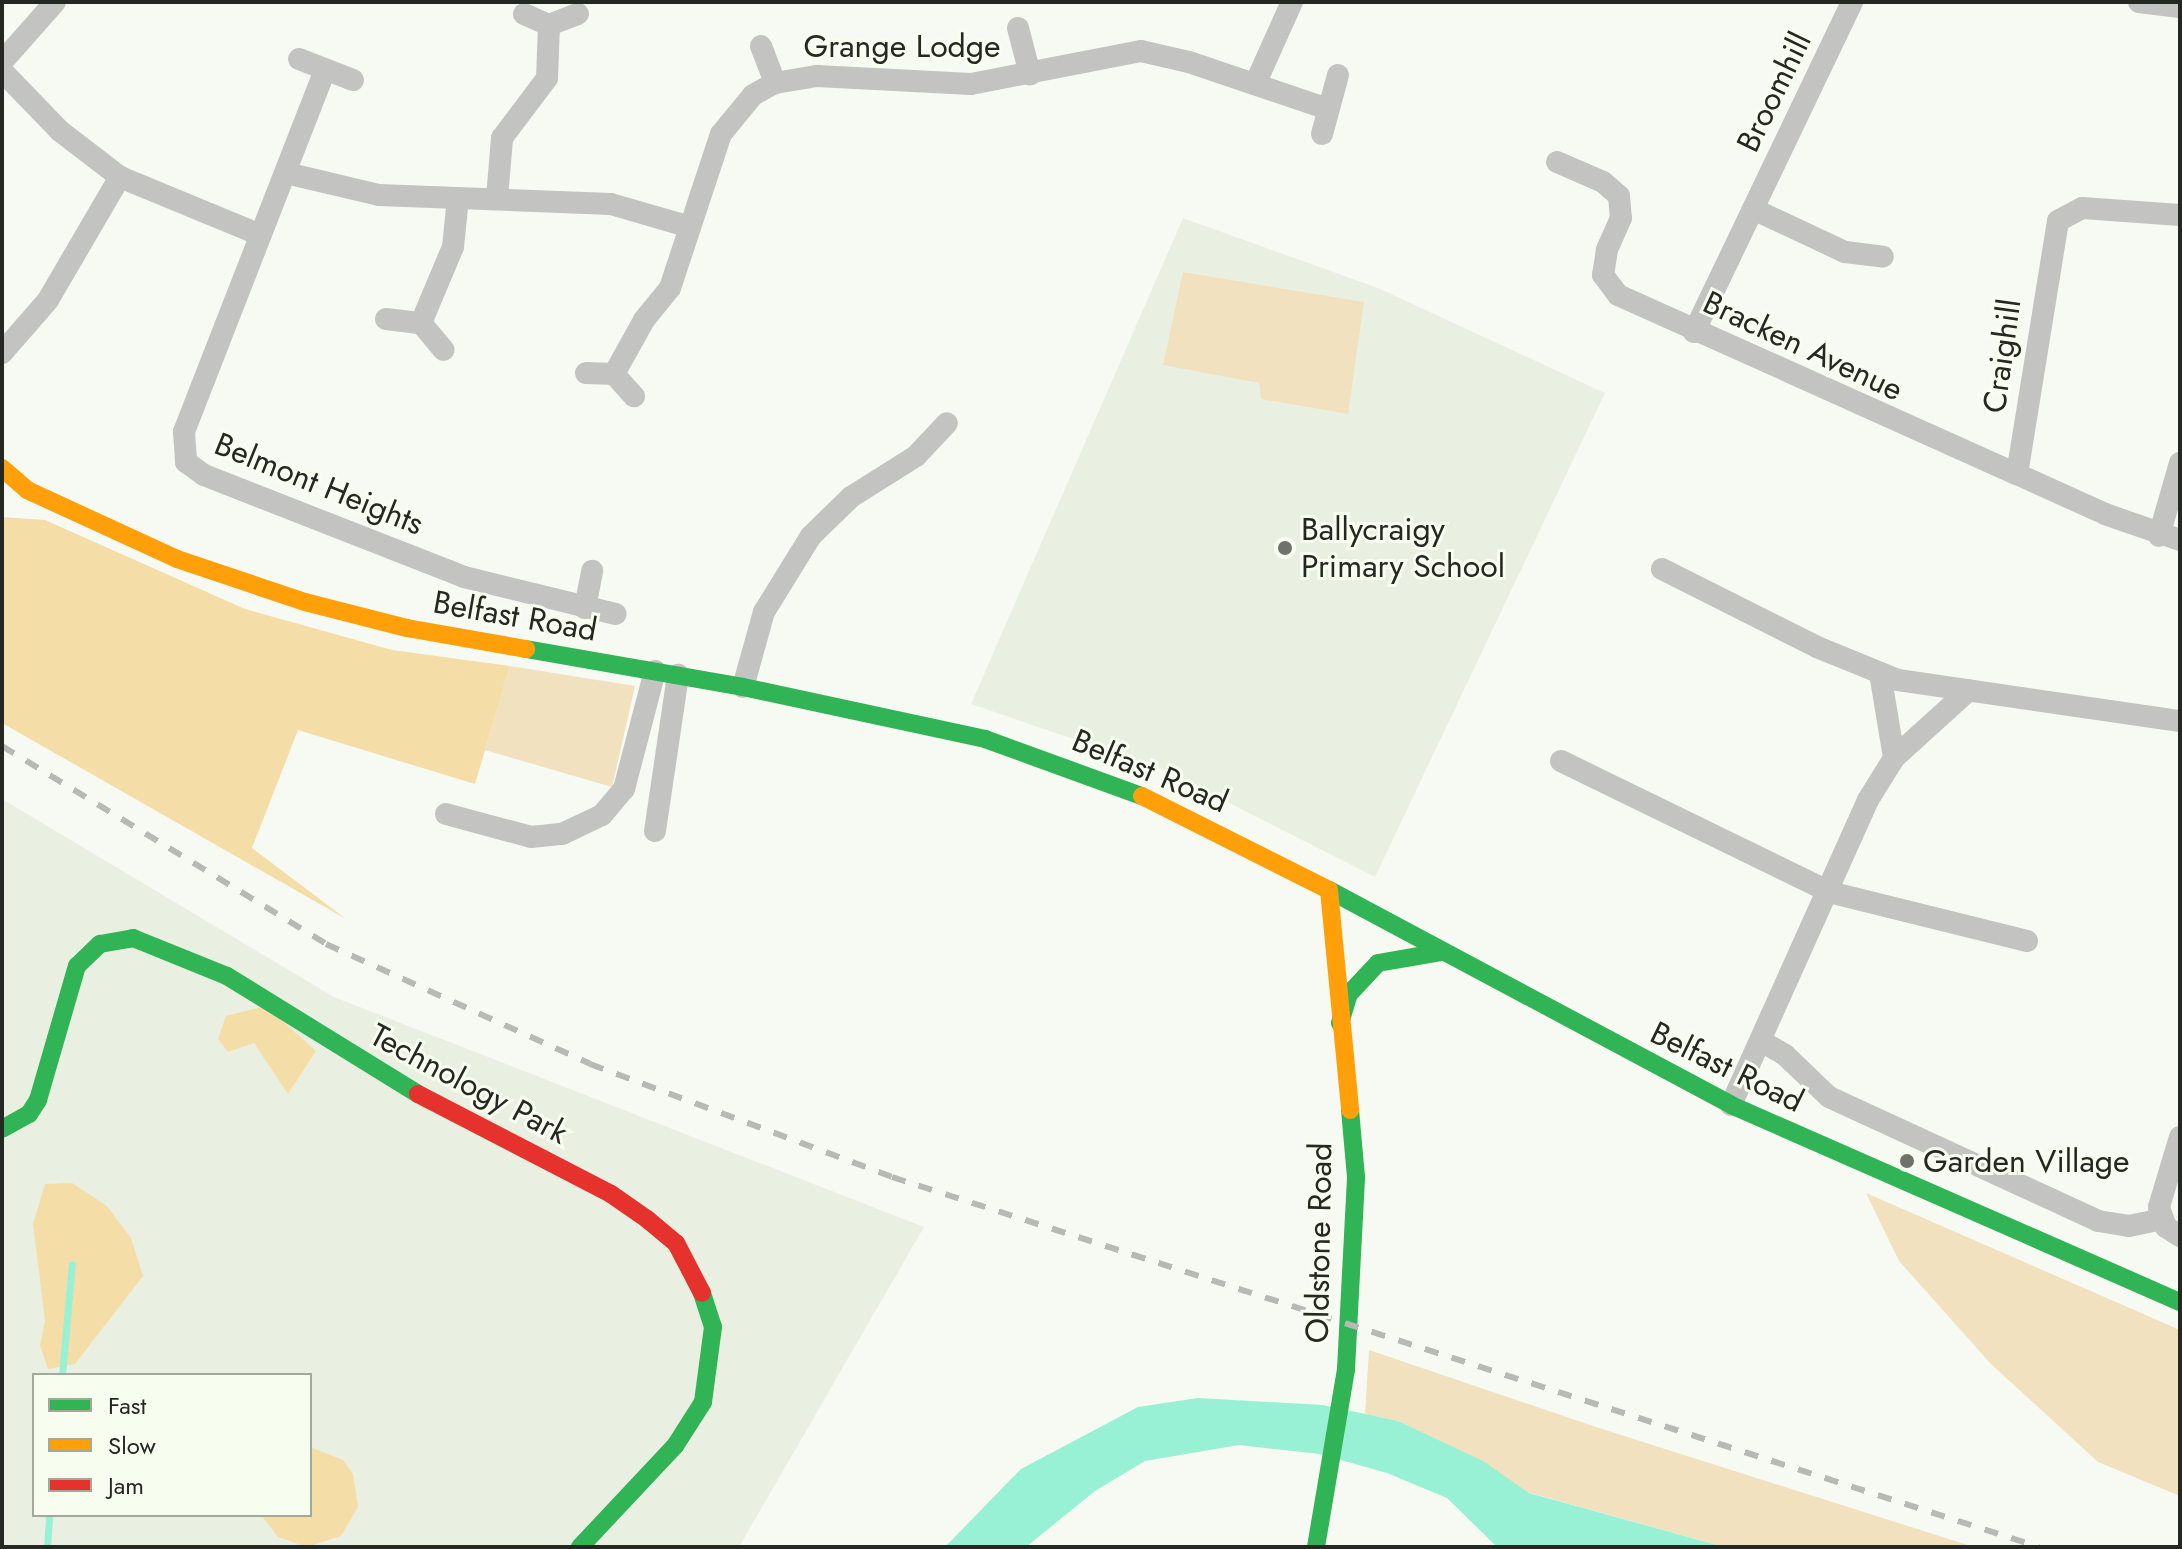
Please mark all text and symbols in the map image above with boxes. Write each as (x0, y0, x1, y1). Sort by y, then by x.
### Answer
street label: Broomhill (1729, 26, 1819, 158)
street label: Grange Lodge (803, 27, 1001, 65)
street label: Bracken Avenue (1697, 283, 1909, 409)
street label: Craighill (1975, 297, 2029, 415)
street label: Belmont Heights (209, 425, 429, 543)
place label: Ballycraigy Primary School (1301, 511, 1505, 586)
marker: Ballycraigy Primary School (1276, 539, 1294, 557)
street label: Belfast Road (430, 583, 600, 649)
street label: Belfast Road (1066, 721, 1234, 821)
street label: Belfast Road (1644, 1013, 1810, 1121)
street label: Technology Park (364, 1016, 574, 1152)
street label: Oldstone Road (1298, 1142, 1340, 1344)
place label: Garden Village (1923, 1142, 2130, 1180)
marker: Garden Village (1898, 1152, 1916, 1170)
legend (32, 1373, 312, 1517)
text: Fast (108, 1388, 146, 1423)
text: Slow (108, 1428, 156, 1463)
text: Jam (108, 1468, 144, 1503)

